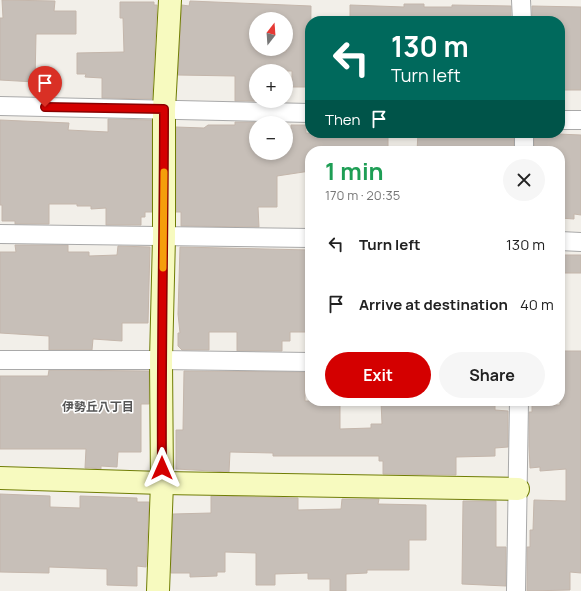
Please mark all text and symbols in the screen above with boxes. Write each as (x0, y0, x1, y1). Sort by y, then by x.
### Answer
north arrow (249, 12, 293, 56)
map controls (249, 12, 293, 160)
text: 130 m (391, 27, 469, 65)
icon: left (325, 32, 377, 84)
text: Turn left (391, 63, 461, 87)
button: + (249, 64, 293, 108)
pin (28, 66, 62, 107)
icon: arrive (34, 72, 56, 94)
icon: arrive (368, 108, 390, 130)
text: Then (325, 109, 360, 130)
button: − (249, 116, 293, 160)
text: 1 min (325, 154, 384, 187)
button: close (503, 159, 545, 201)
text: 170 m · 20:35 (325, 186, 400, 204)
icon: left (325, 233, 347, 255)
text: Turn left (359, 234, 421, 255)
text: 130 m (506, 234, 545, 255)
icon: arrive (325, 293, 347, 315)
text: Arrive at destination (359, 294, 508, 315)
text: 40 m (520, 294, 554, 315)
button: Exit (325, 352, 431, 398)
button: Share (439, 352, 545, 398)
district label: 伊勢丘八丁目 (62, 398, 134, 415)
position arrow (141, 447, 183, 489)

